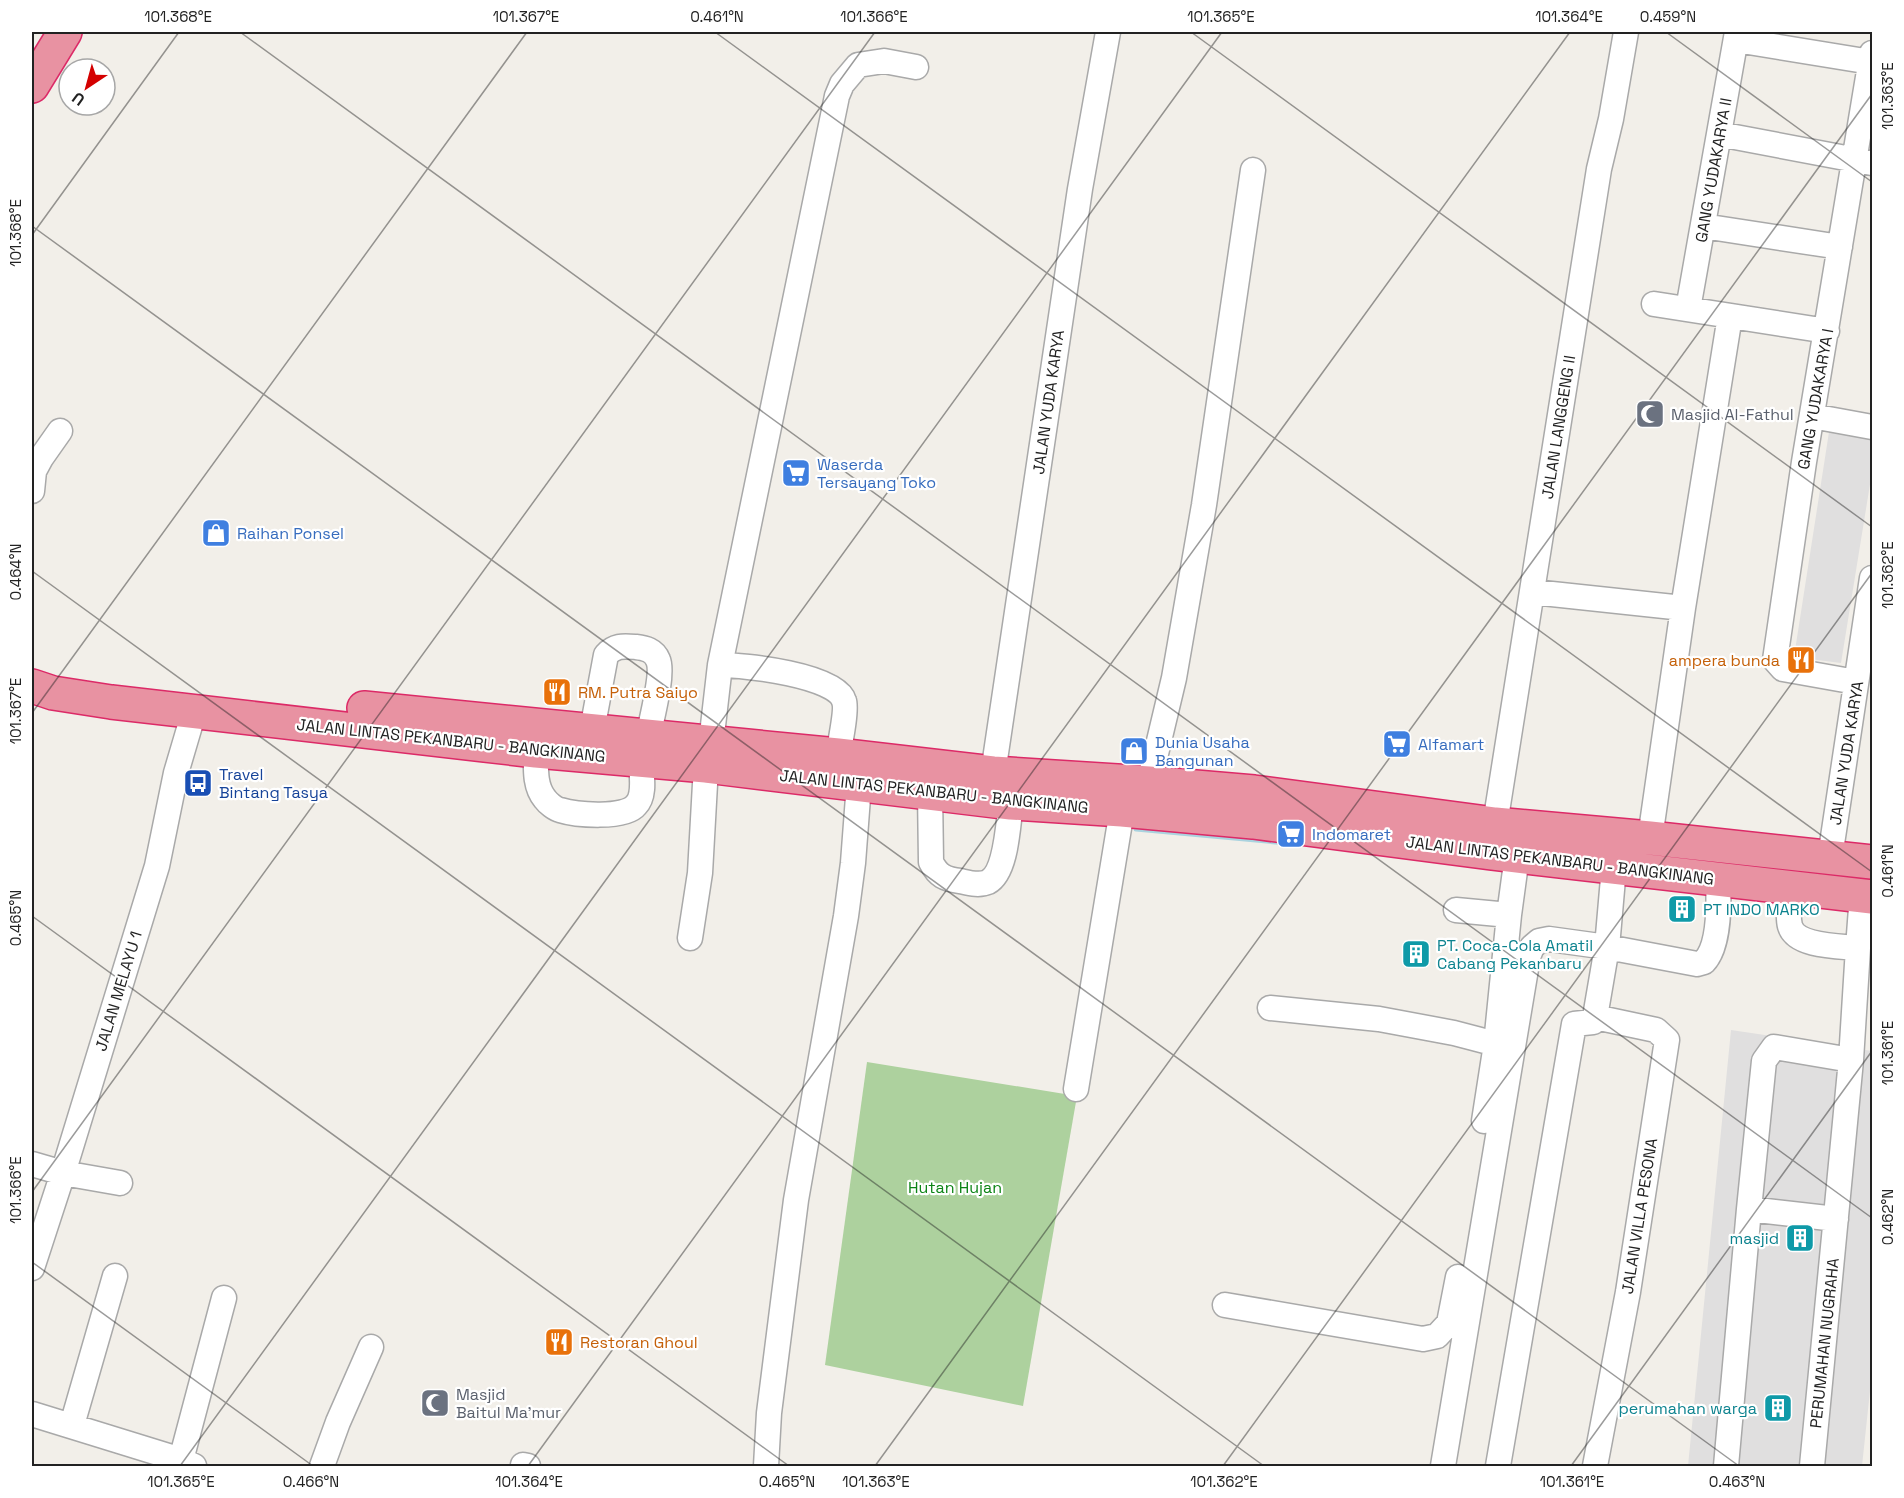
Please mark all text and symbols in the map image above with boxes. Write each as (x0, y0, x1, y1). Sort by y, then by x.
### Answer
text: 101.368°E (144, 7, 212, 26)
text: 101.367°E (493, 7, 559, 26)
text: 0.461°N (690, 7, 744, 26)
text: 101.366°E (840, 7, 908, 26)
text: 101.365°E (1187, 7, 1255, 26)
text: 101.364°E (1535, 7, 1603, 26)
text: 0.459°N (1640, 7, 1696, 26)
north arrow (57, 57, 117, 117)
text: 101.363°E (1878, 62, 1897, 130)
text: U (68, 87, 89, 110)
street label: GANG YUDAKARYA II (1690, 96, 1737, 244)
text: 101.368°E (6, 199, 25, 267)
street label: GANG YUDAKARYA I (1793, 327, 1838, 471)
street label: JALAN YUDA KARYA (1028, 329, 1069, 476)
street label: JALAN LANGGENG II (1537, 354, 1580, 500)
mosque icon: Masjid Al-Fathul (1634, 398, 1666, 430)
place label: Masjid Al-Fathul (1671, 404, 1794, 425)
place label: Waserda Tersayang Toko (817, 454, 936, 493)
supermarket icon: Waserda Tersayang Toko (780, 457, 812, 489)
shop icon: Raihan Ponsel (200, 517, 232, 549)
place label: Raihan Ponsel (237, 523, 344, 544)
text: 101.362°E (1878, 541, 1897, 609)
text: 0.464°N (6, 544, 25, 600)
restaurant icon: ampera bunda (1785, 644, 1817, 676)
place label: ampera bunda (1669, 650, 1780, 671)
restaurant icon: RM. Putra Saiyo (541, 676, 573, 708)
text: 101.367°E (6, 678, 25, 744)
street label: JALAN YUDA KARYA (1825, 680, 1868, 827)
place label: RM. Putra Saiyo (578, 682, 698, 703)
street label: JALAN LINTAS PEKANBARU - BANGKINANG (296, 714, 606, 767)
supermarket icon: Alfamart (1381, 728, 1413, 760)
place label: Dunia Usaha Bangunan (1155, 732, 1250, 771)
place label: Alfamart (1418, 734, 1484, 755)
shop icon: Dunia Usaha Bangunan (1118, 735, 1150, 767)
place label: Travel Bintang Tasya (219, 764, 328, 803)
street label: JALAN LINTAS PEKANBARU - BANGKINANG (779, 765, 1089, 818)
bus stop icon: Travel Bintang Tasya (182, 767, 214, 799)
supermarket icon: Indomaret (1275, 818, 1307, 850)
place label: Indomaret (1312, 824, 1391, 845)
street label: JALAN LINTAS PEKANBARU - BANGKINANG (1405, 831, 1715, 890)
text: 0.461°N (1878, 844, 1897, 898)
text: 0.465°N (6, 890, 25, 946)
building icon: PT INDO MARKO (1666, 893, 1698, 925)
place label: PT INDO MARKO (1703, 899, 1820, 920)
street label: JALAN MELAYU 1 (90, 929, 147, 1054)
place label: PT. Coca-Cola Amatil Cabang Pekanbaru (1437, 935, 1593, 974)
building icon: PT. Coca-Cola Amatil Cabang Pekanbaru (1400, 938, 1432, 970)
text: 101.361°E (1878, 1021, 1897, 1085)
street label: JALAN VILLA PESONA (1617, 1137, 1662, 1296)
text: 101.366°E (6, 1156, 25, 1224)
park label: Hutan Hujan (908, 1177, 1002, 1198)
text: 0.462°N (1878, 1189, 1897, 1245)
building icon: masjid (1784, 1222, 1816, 1254)
place label: masjid (1729, 1228, 1779, 1249)
street label: PERUMAHAN NUGRAHA (1805, 1257, 1844, 1429)
restaurant icon: Restoran Ghoul (543, 1326, 575, 1358)
place label: Restoran Ghoul (580, 1332, 698, 1353)
place label: Masjid Baitul Ma'mur (456, 1384, 561, 1423)
mosque icon: Masjid Baitul Ma'mur (419, 1387, 451, 1419)
building icon: perumahan warga (1762, 1392, 1794, 1424)
place label: perumahan warga (1618, 1398, 1757, 1419)
text: 101.365°E (147, 1472, 215, 1491)
text: 0.466°N (283, 1472, 339, 1491)
text: 101.364°E (495, 1472, 563, 1491)
text: 0.465°N (759, 1472, 815, 1491)
text: 101.363°E (842, 1472, 910, 1491)
text: 101.362°E (1190, 1472, 1258, 1491)
text: 101.361°E (1540, 1472, 1604, 1491)
text: 0.463°N (1709, 1472, 1765, 1491)

